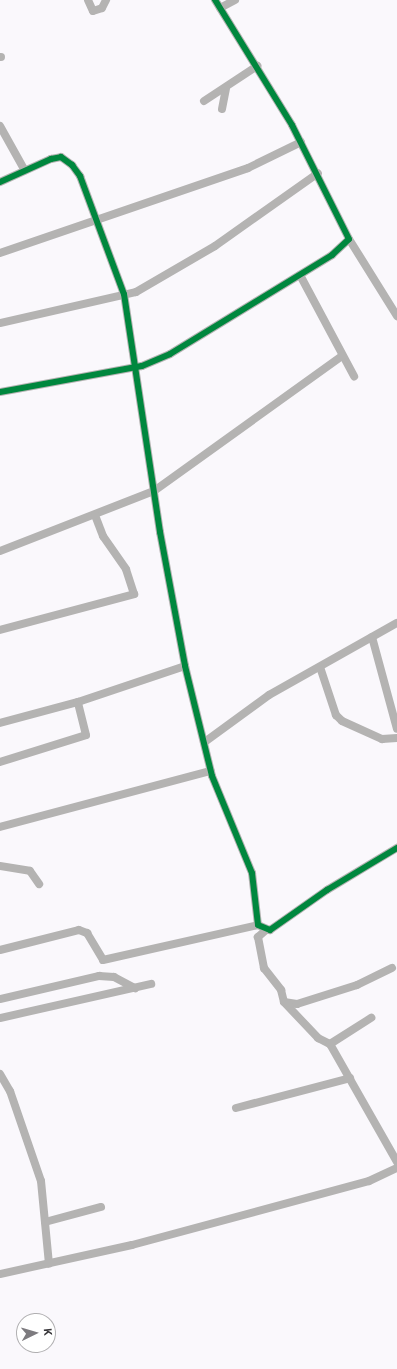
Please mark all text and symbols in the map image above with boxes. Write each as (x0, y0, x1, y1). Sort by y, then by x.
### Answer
north arrow (16, 1313, 56, 1353)
text: K (41, 1328, 54, 1336)

